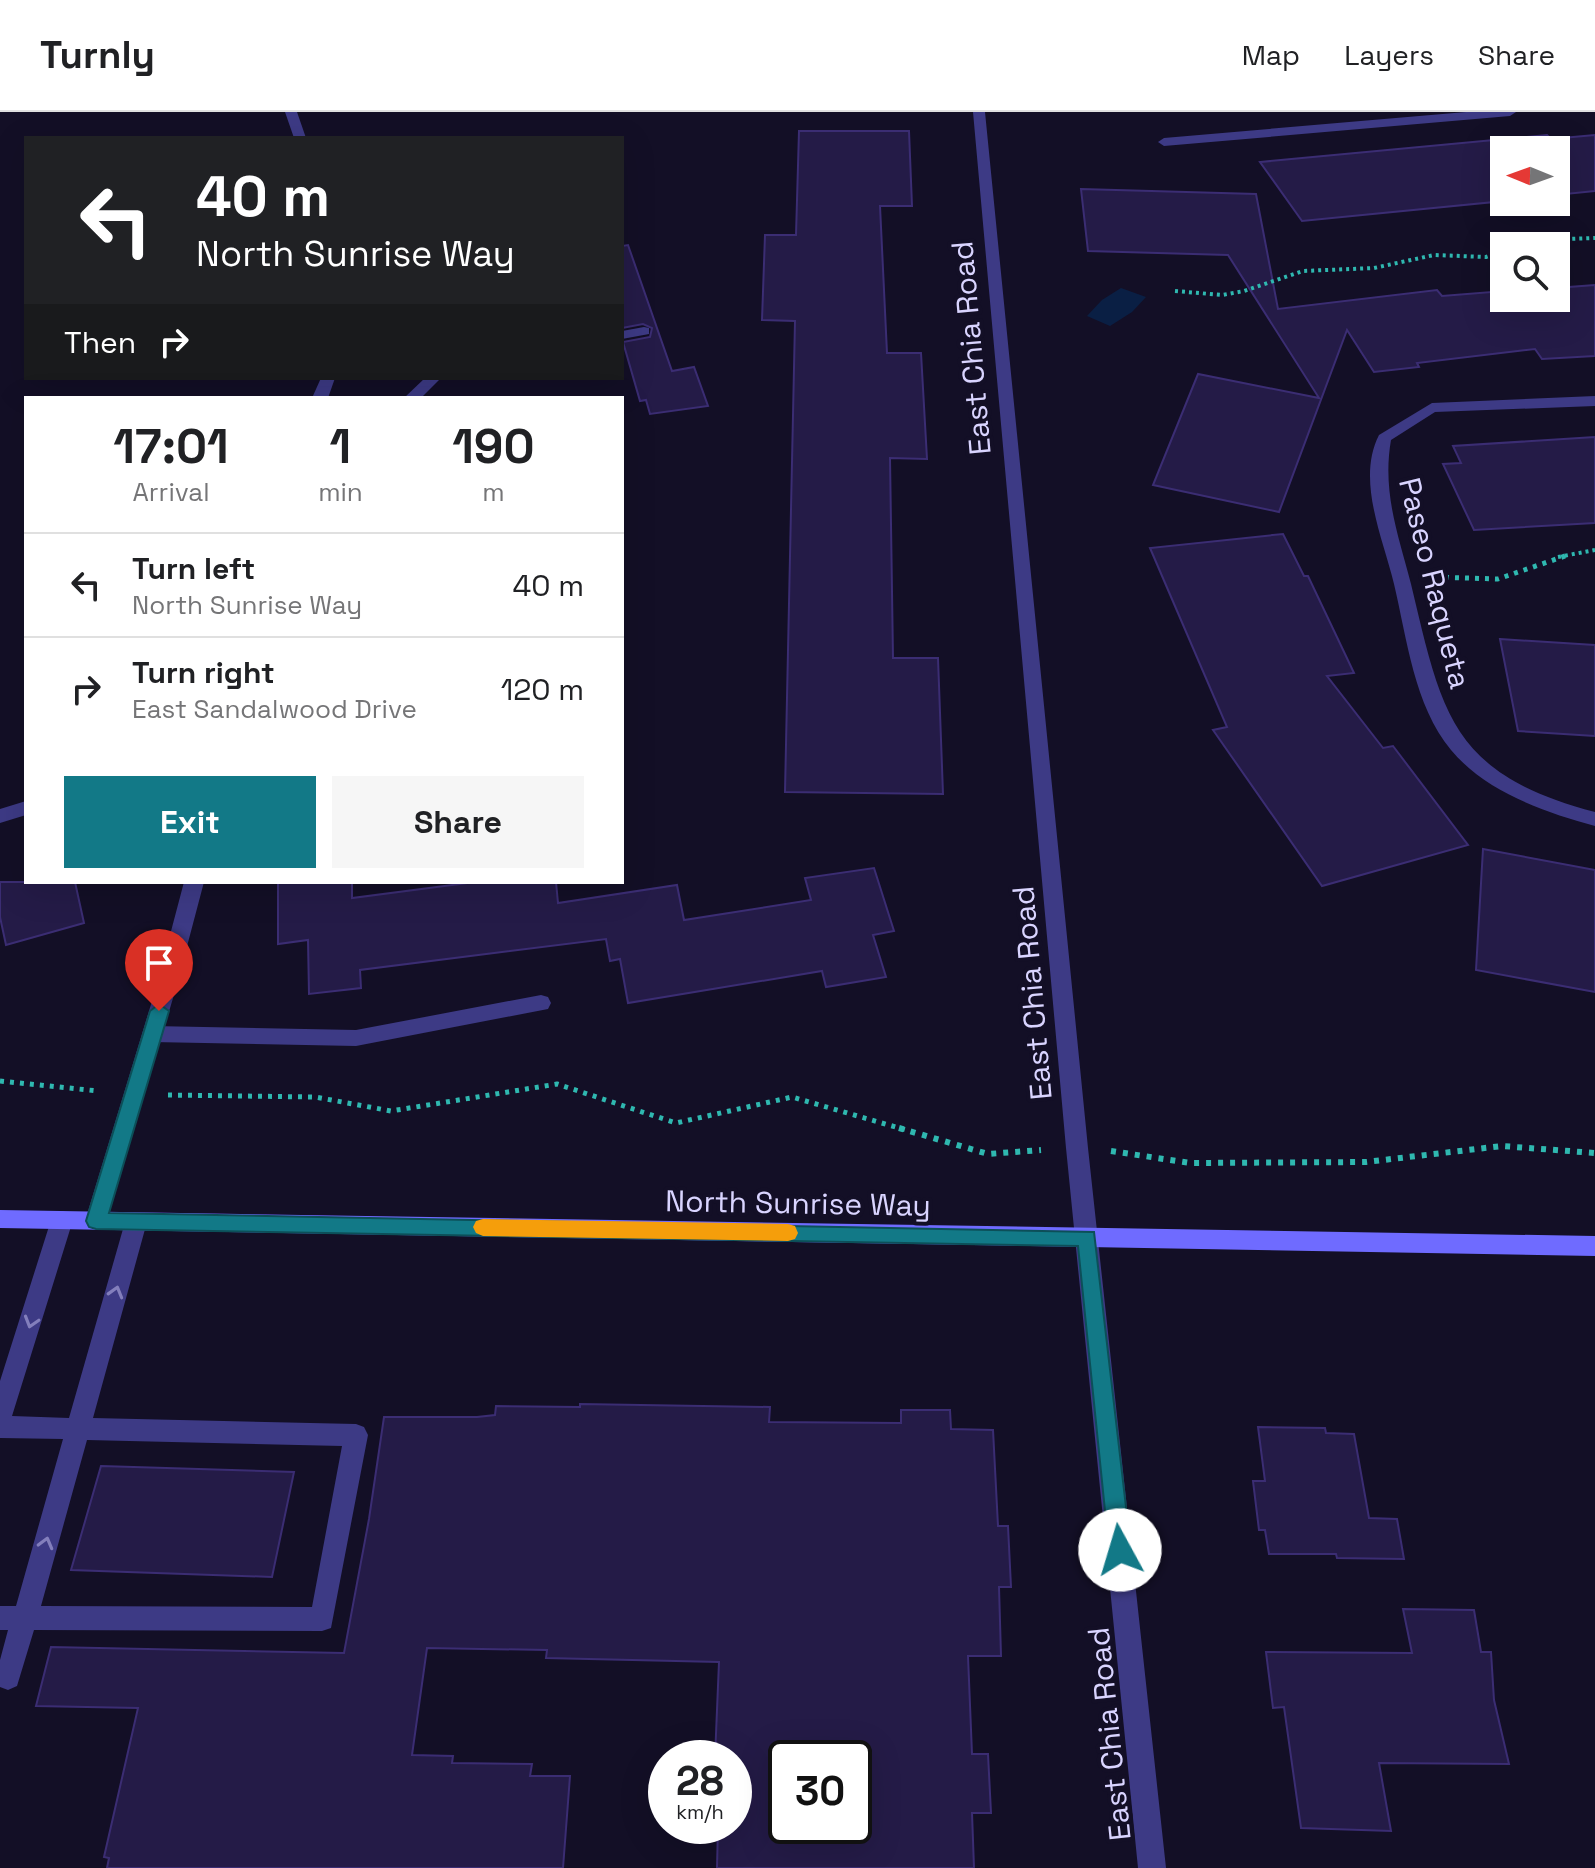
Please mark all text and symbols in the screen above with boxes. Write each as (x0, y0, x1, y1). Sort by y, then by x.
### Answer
text: Turnly (40, 31, 155, 79)
text: Map (1242, 37, 1300, 73)
text: Layers (1344, 37, 1434, 73)
text: Share (1478, 37, 1555, 73)
north arrow (1490, 136, 1570, 216)
map controls (1490, 136, 1570, 312)
text: 40 m (196, 161, 330, 232)
icon: left (64, 168, 168, 272)
text: North Sunrise Way (196, 231, 515, 277)
button: search (1490, 232, 1570, 312)
street label: East Chia Road (942, 239, 1000, 457)
icon: right (152, 320, 196, 364)
text: Then (64, 323, 136, 362)
text: 17:01 (113, 416, 229, 477)
text: 1 (330, 416, 351, 477)
text: 190 (452, 416, 535, 477)
street label: Paseo Raqueta (1390, 473, 1480, 693)
text: Arrival (132, 475, 210, 509)
text: min (318, 475, 363, 509)
text: m (482, 475, 505, 509)
text: Turn left (132, 549, 255, 588)
icon: left (64, 563, 108, 607)
text: 40 m (513, 566, 584, 605)
text: North Sunrise Way (132, 588, 362, 622)
text: Turn right (132, 653, 275, 692)
icon: right (64, 667, 108, 711)
text: 120 m (501, 670, 584, 709)
text: East Sandalwood Drive (132, 692, 417, 726)
button: Exit (64, 776, 316, 868)
button: Share (332, 776, 584, 868)
street label: East Chia Road (1003, 884, 1061, 1102)
pin (125, 929, 193, 1011)
icon: arrive (137, 941, 181, 985)
street label: North Sunrise Way (665, 1181, 931, 1225)
one-way arrow (106, 1286, 123, 1300)
one-way arrow (24, 1314, 40, 1328)
position arrow (1078, 1508, 1162, 1592)
one-way arrow (37, 1536, 53, 1550)
street label: East Chia Road (1078, 1625, 1140, 1843)
speed limit sign: 30 (768, 1740, 872, 1844)
text: 28 (676, 1756, 724, 1807)
text: km/h (676, 1799, 724, 1825)

